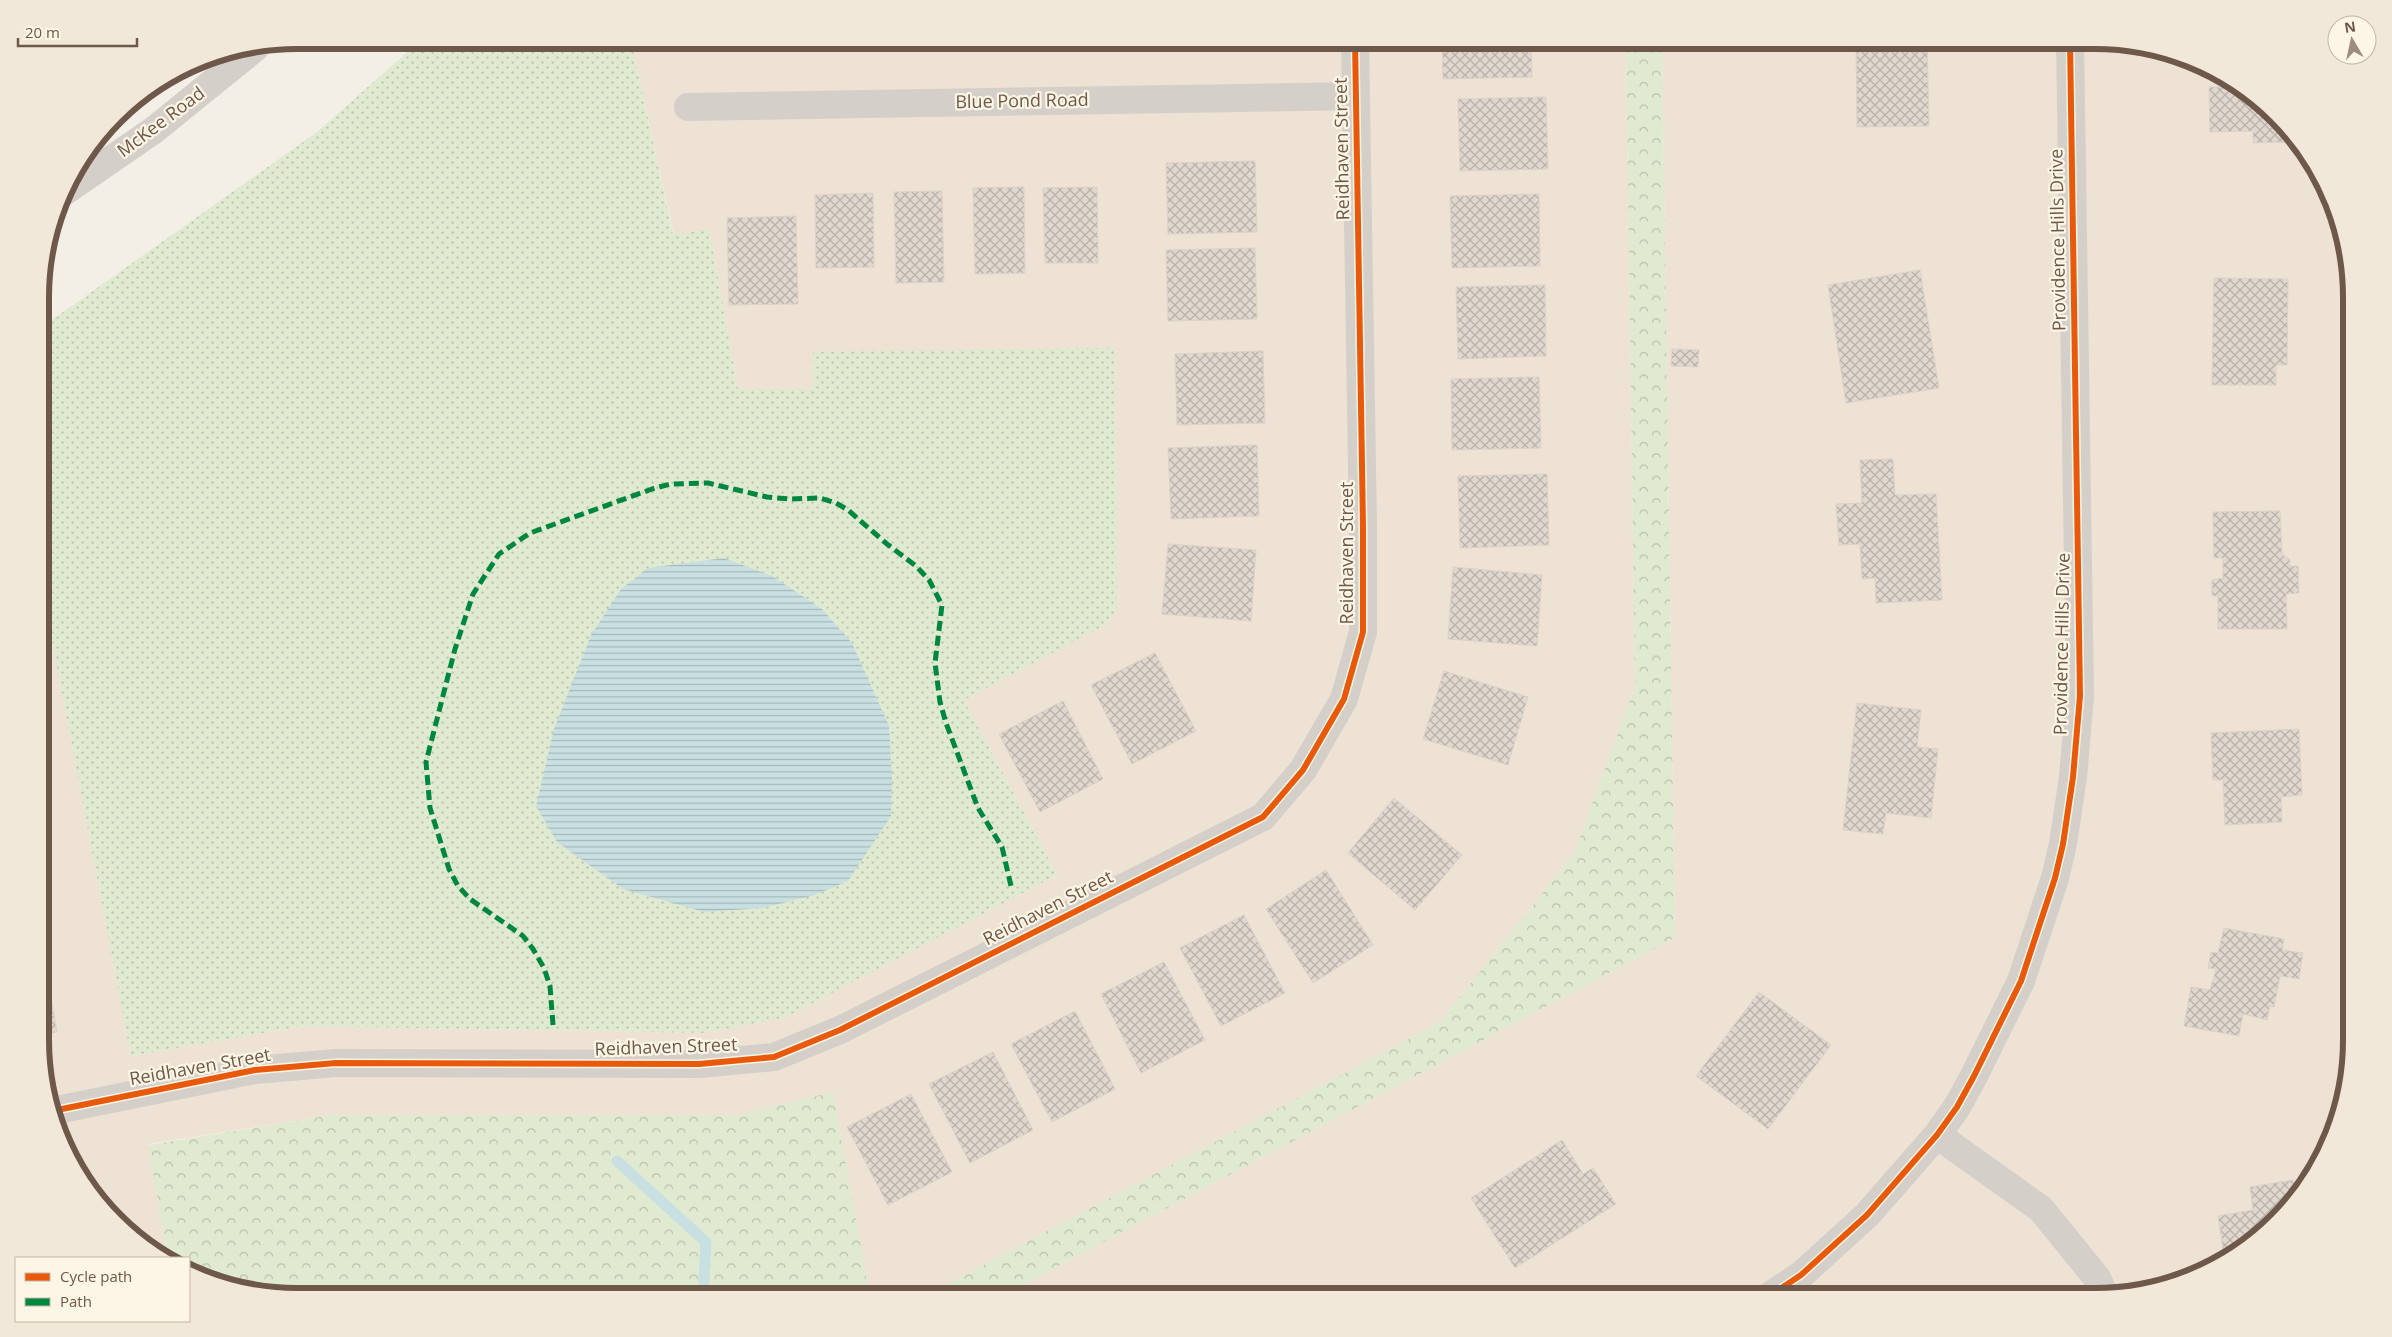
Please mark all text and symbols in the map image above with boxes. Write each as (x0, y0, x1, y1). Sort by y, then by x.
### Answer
scale bar (18, 15, 136, 47)
north arrow (2327, 15, 2377, 65)
text: N (2343, 16, 2357, 37)
text: 20 m (25, 22, 60, 42)
street label: Reidhaven Street (1328, 77, 1354, 221)
street label: McKee Road (112, 80, 209, 162)
street label: Blue Pond Road (955, 87, 1089, 113)
street label: Providence Hills Drive (2043, 149, 2071, 331)
street label: Reidhaven Street (1334, 482, 1358, 624)
street label: Providence Hills Drive (2047, 553, 2075, 735)
street label: Reidhaven Street (978, 864, 1117, 950)
street label: Reidhaven Street (594, 1032, 738, 1060)
street label: Reidhaven Street (127, 1042, 272, 1090)
legend (15, 1257, 190, 1322)
text: Cycle path (60, 1266, 132, 1286)
text: Path (60, 1291, 92, 1311)

